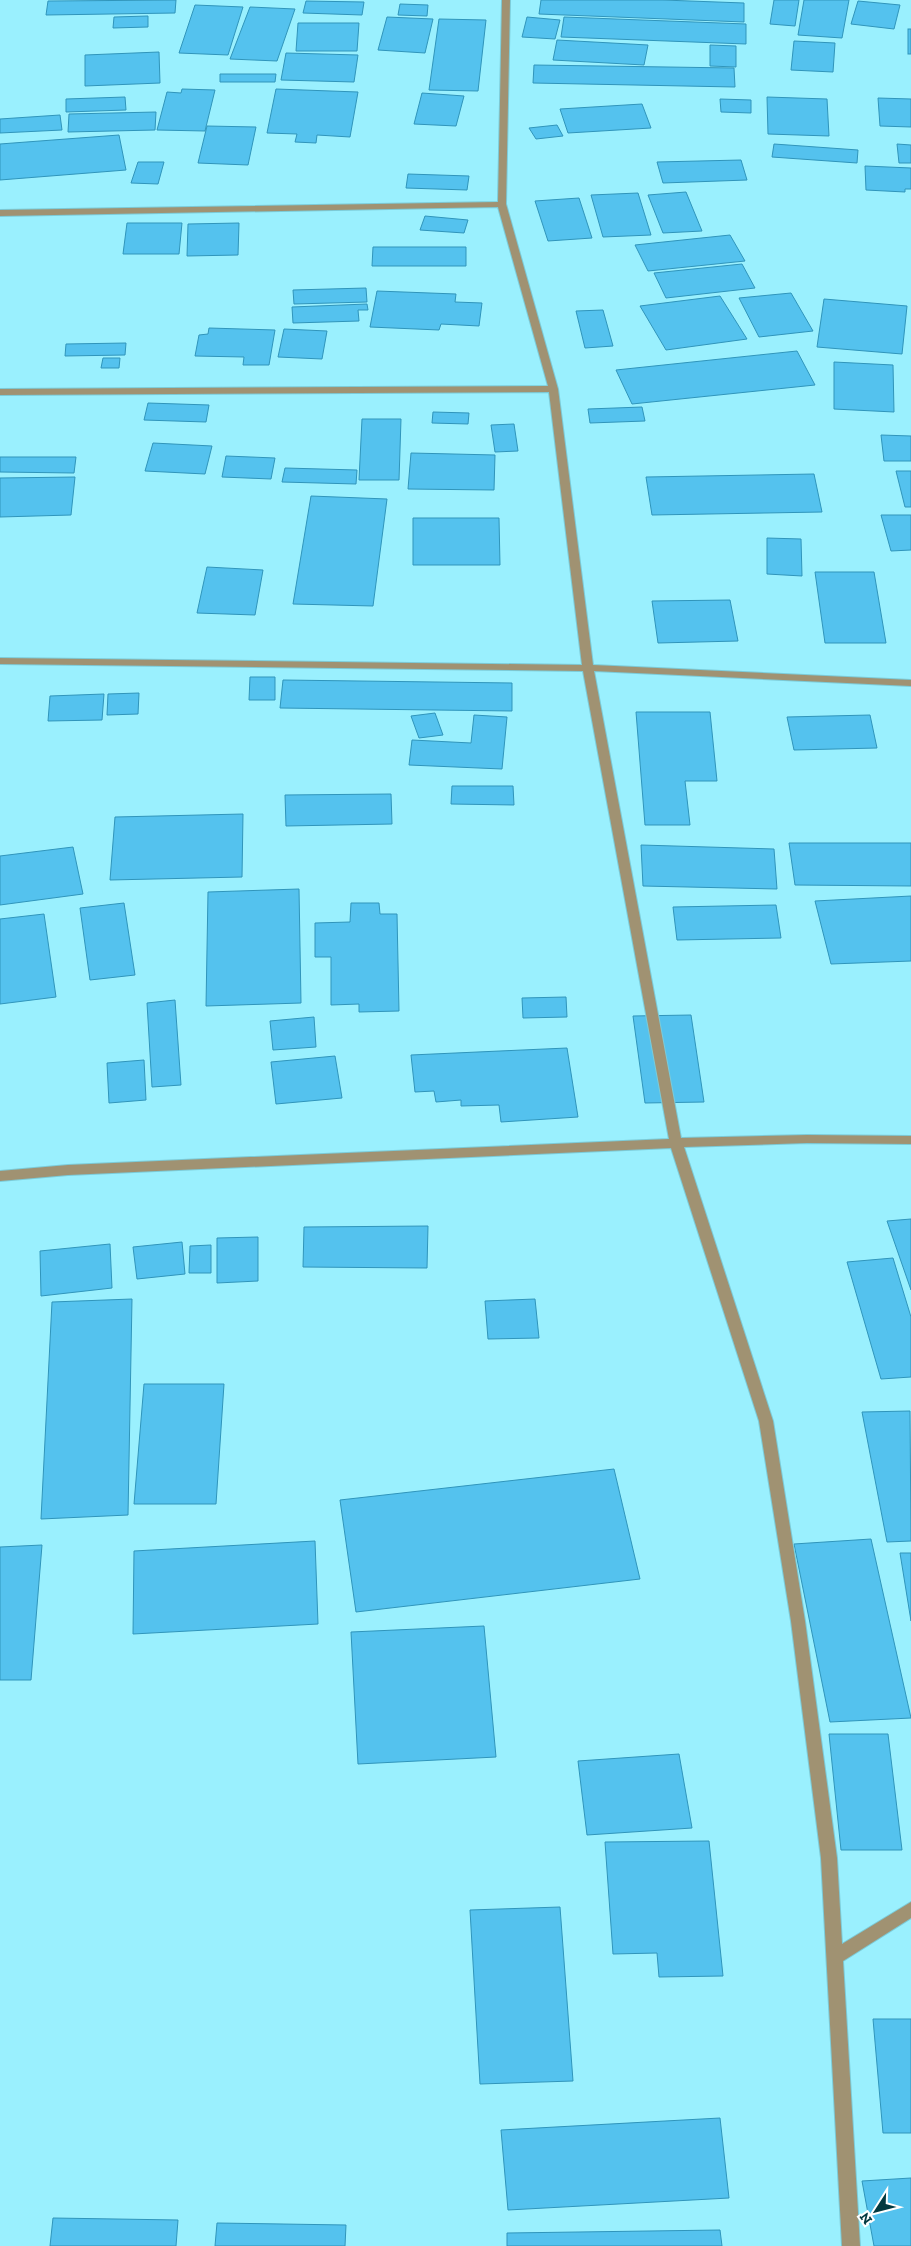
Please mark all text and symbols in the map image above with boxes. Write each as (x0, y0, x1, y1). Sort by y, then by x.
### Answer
north arrow (851, 2186, 901, 2236)
text: N (856, 2209, 876, 2228)

